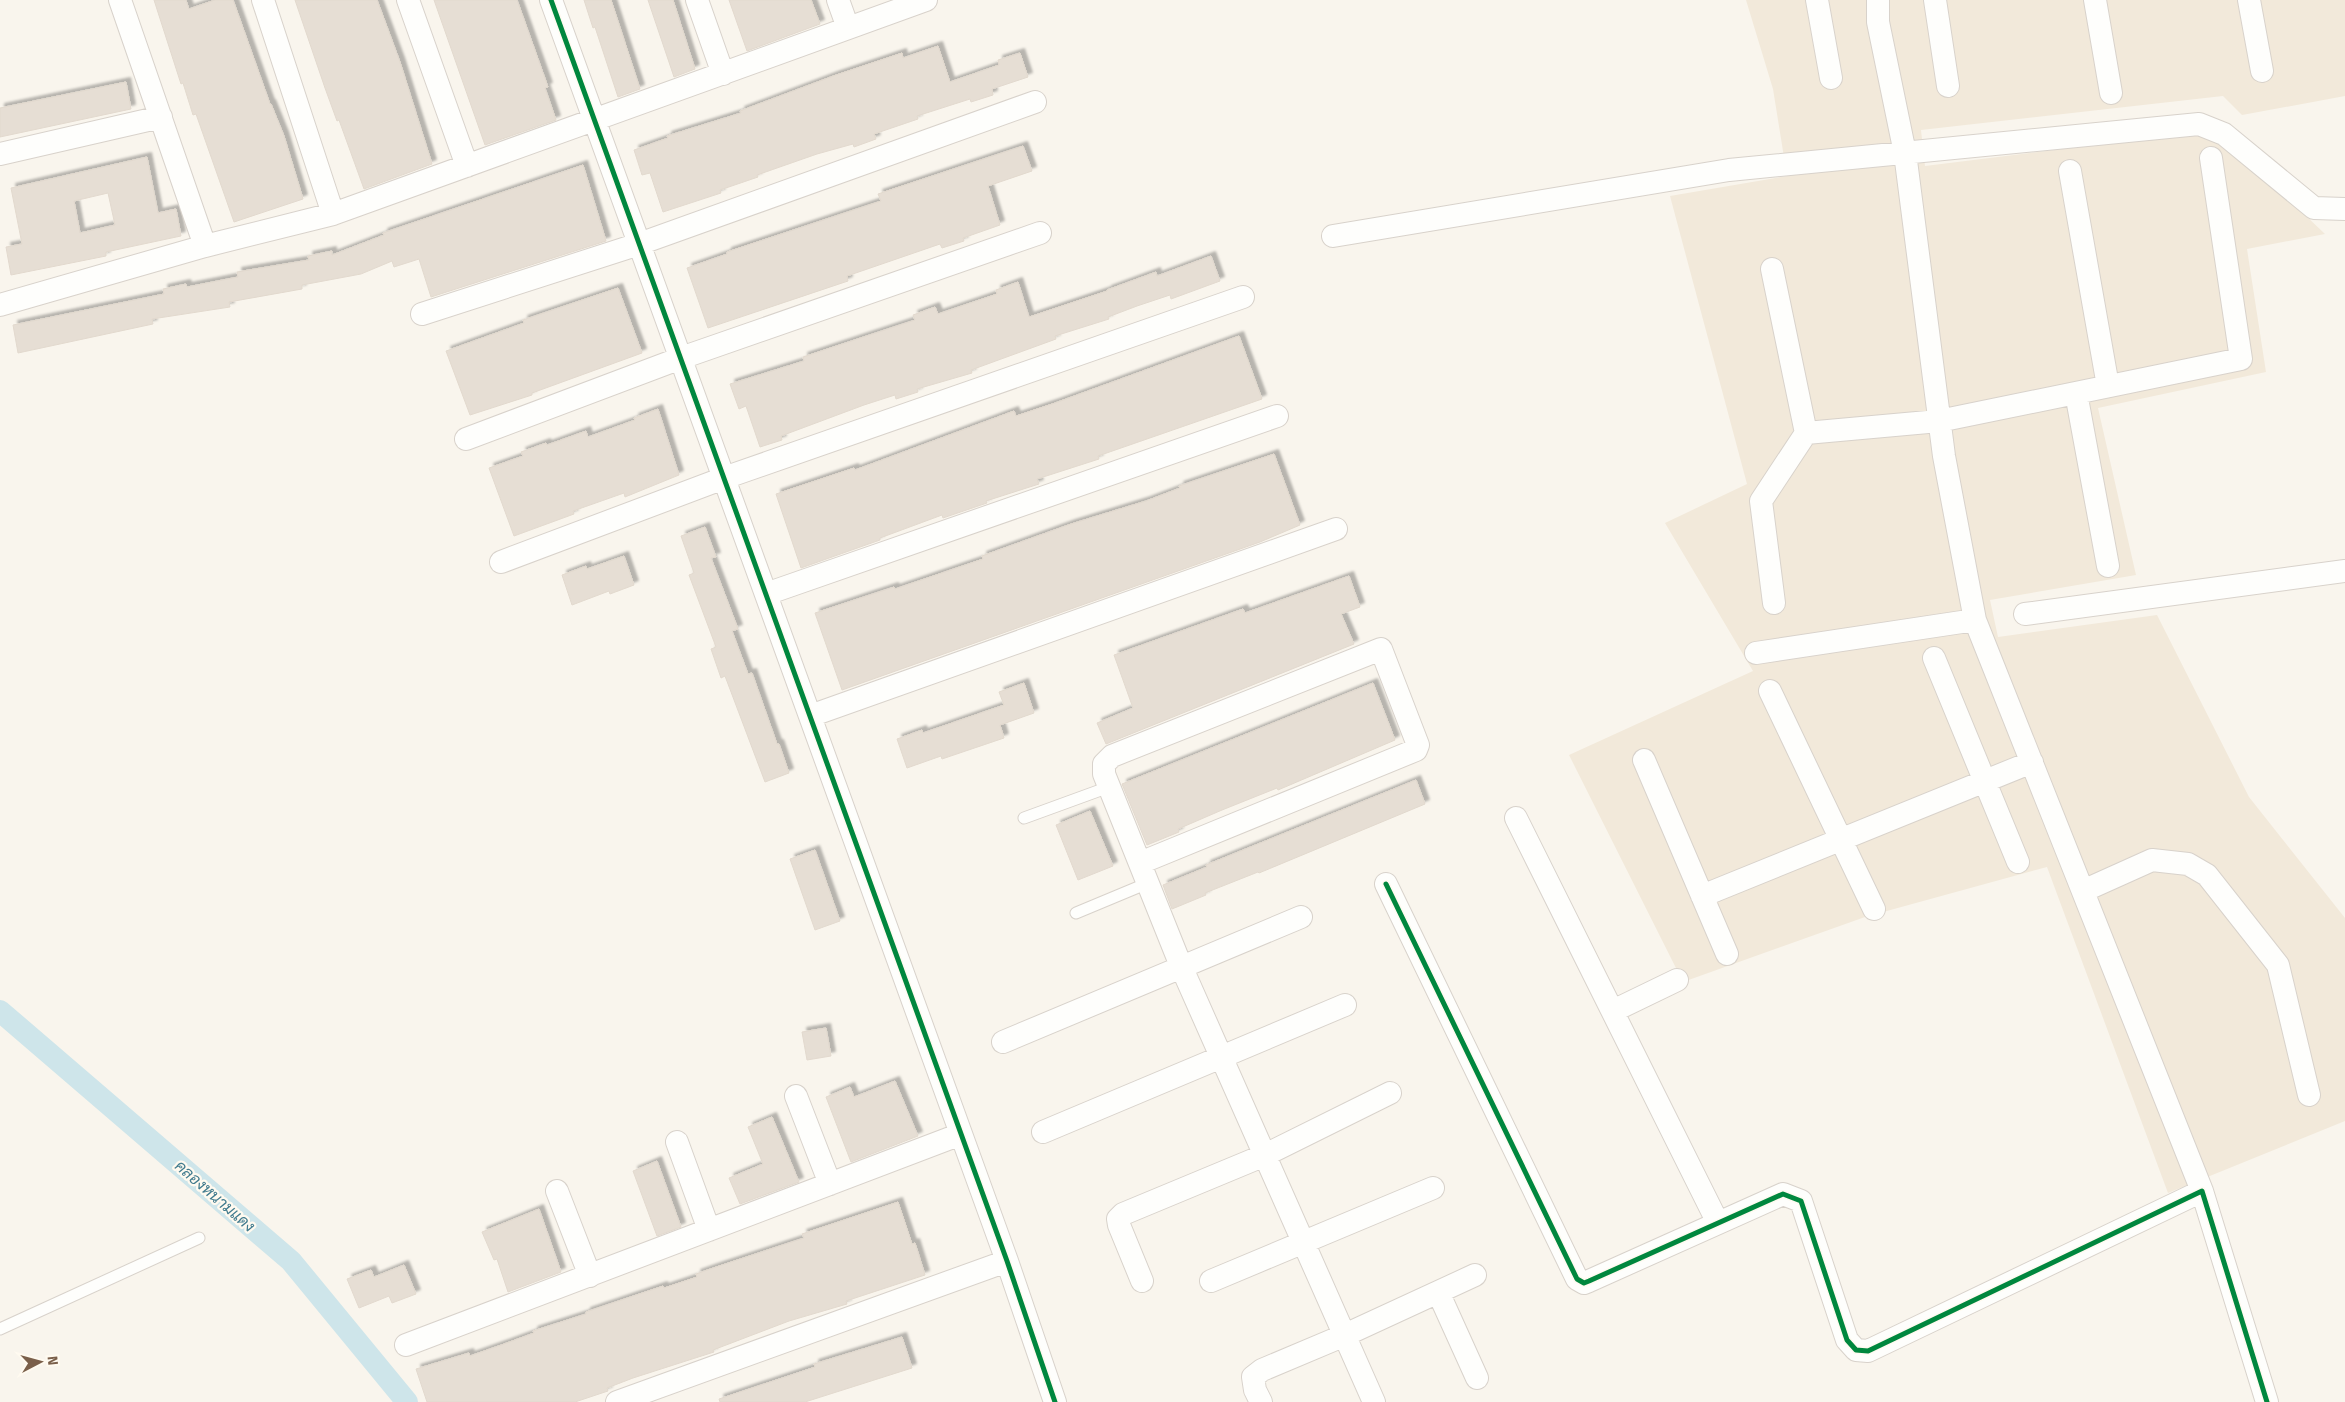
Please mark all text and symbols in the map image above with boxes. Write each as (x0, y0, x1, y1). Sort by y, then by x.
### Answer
water label: คลองหนามแดง (171, 1156, 259, 1236)
north arrow (15, 1337, 65, 1387)
text: N (43, 1355, 61, 1366)

